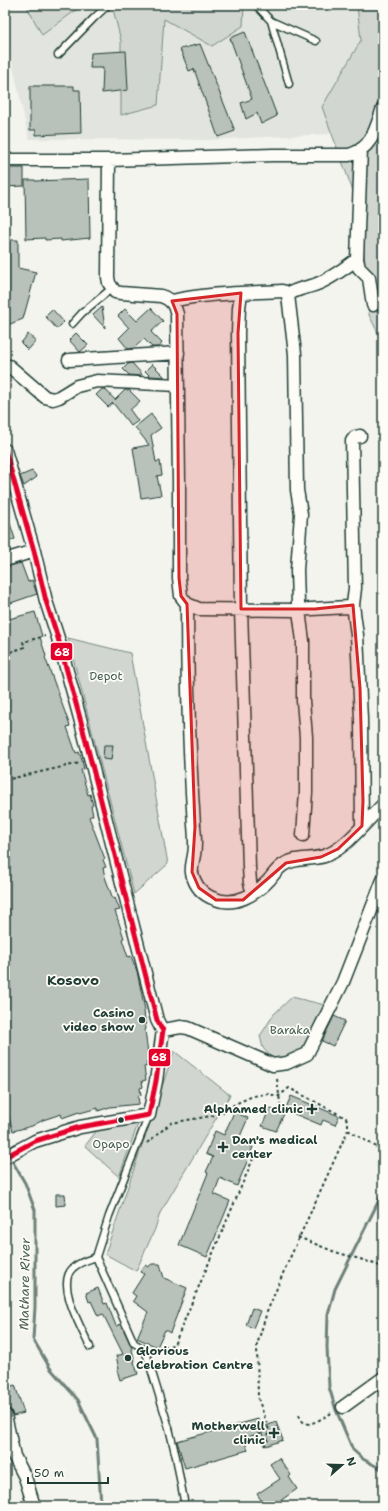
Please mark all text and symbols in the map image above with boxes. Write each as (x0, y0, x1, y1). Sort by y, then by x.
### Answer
line badge: 68 (50, 642, 73, 661)
text: 68 (54, 645, 70, 660)
park label: Depot (89, 668, 123, 684)
district label: Kosovo (47, 971, 99, 989)
place label: Casino video show (63, 1005, 134, 1035)
marker: Casino video show (137, 1015, 147, 1025)
park label: Baraka (270, 1022, 311, 1038)
line badge: 68 (148, 1048, 171, 1067)
text: 68 (151, 1050, 167, 1065)
place label: Alphamed clinic (204, 1101, 303, 1117)
marker: Alphamed clinic (306, 1103, 318, 1115)
unlabelled marker (116, 1115, 126, 1125)
place label: Dan's medical center (232, 1132, 317, 1162)
park label: Opapo (93, 1136, 129, 1152)
marker: Dan's medical center (217, 1141, 229, 1153)
water label: Mathare River (15, 1237, 34, 1330)
place label: Glorious Celebration Centre (136, 1343, 254, 1373)
marker: Glorious Celebration Centre (123, 1353, 133, 1363)
place label: Motherwell clinic (192, 1418, 265, 1448)
marker: Motherwell clinic (268, 1427, 280, 1439)
north arrow (322, 1445, 362, 1485)
text: N (342, 1455, 360, 1469)
scale bar (28, 1459, 108, 1485)
text: 50 m (34, 1465, 64, 1481)

